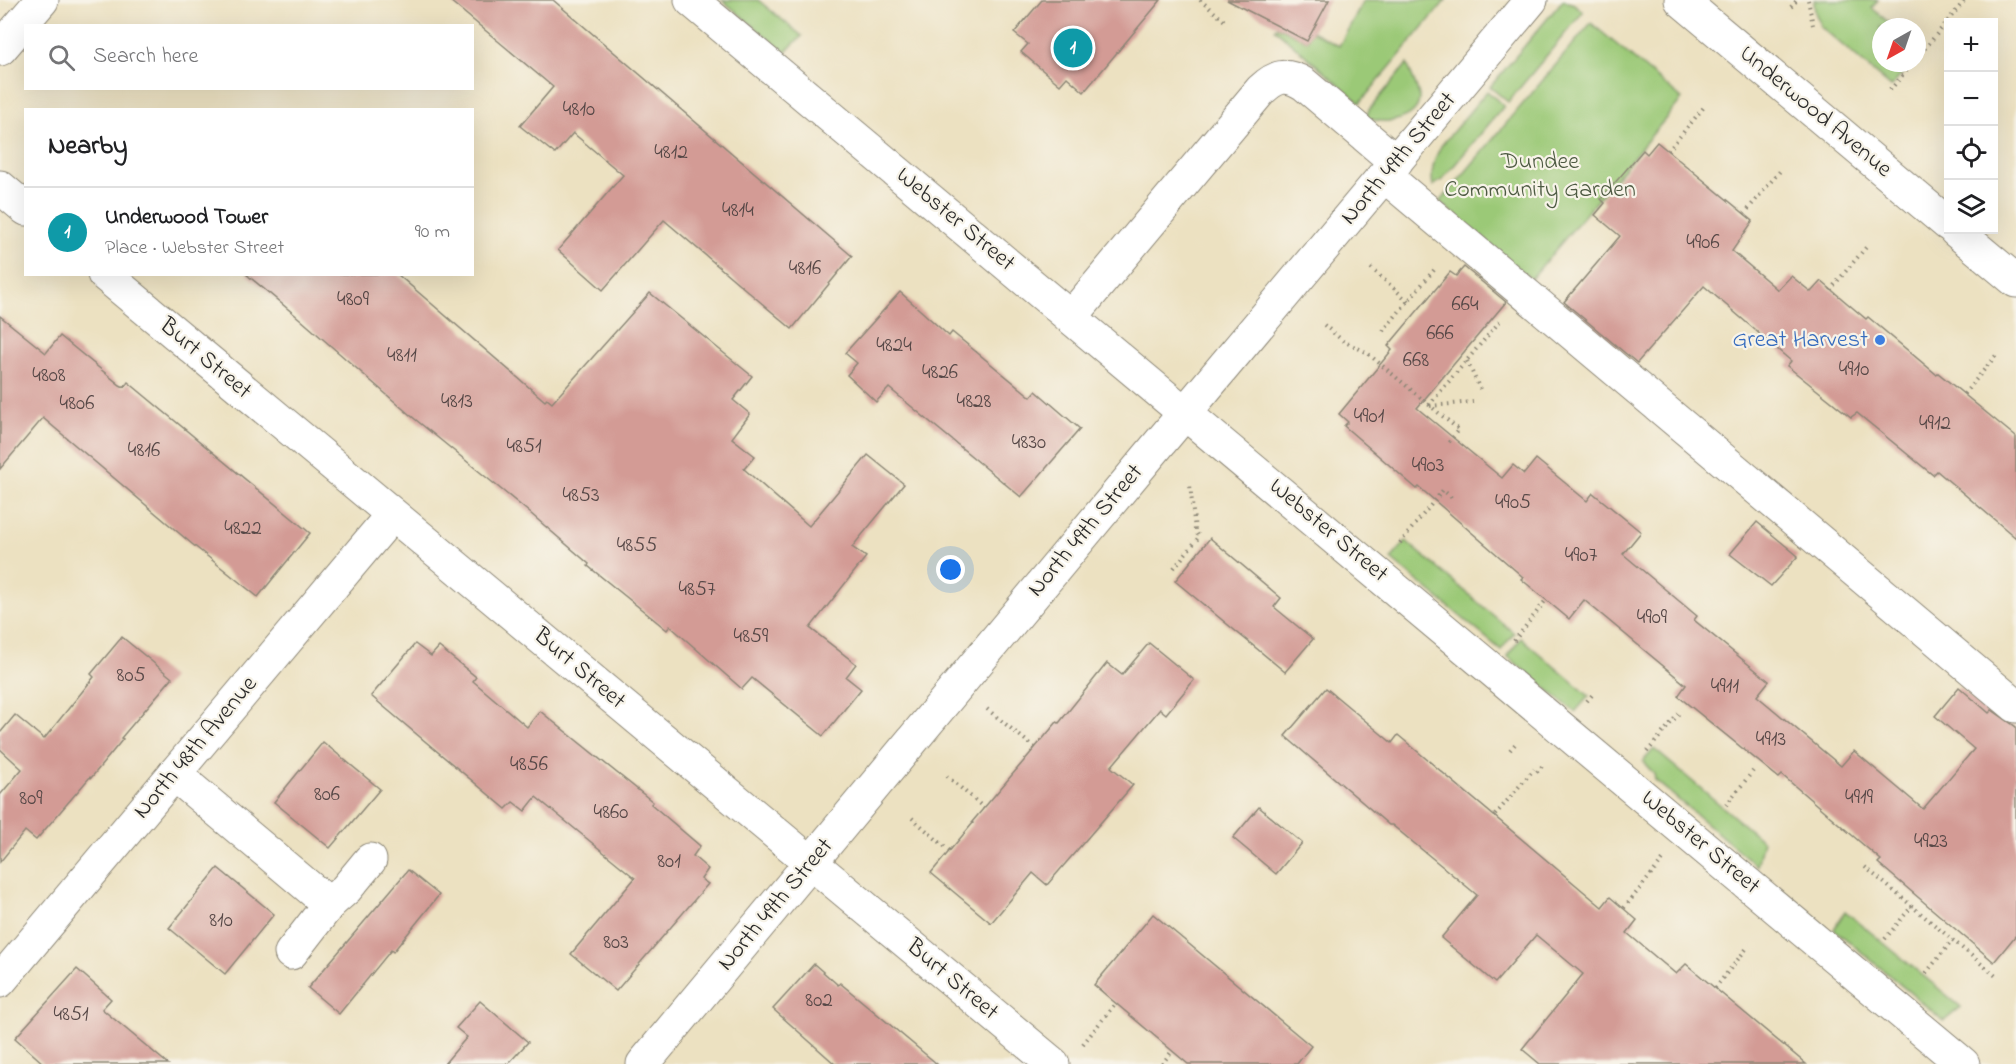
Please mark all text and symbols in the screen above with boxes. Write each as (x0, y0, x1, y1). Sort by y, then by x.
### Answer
north arrow (1872, 18, 1926, 72)
map controls (1944, 18, 1998, 234)
button: + (1944, 18, 1998, 72)
search box (24, 24, 474, 90)
pin: 1 (1054, 26, 1092, 70)
street label: Underwood Avenue (1731, 37, 1899, 187)
icon: search (45, 41, 78, 74)
text: Search here (93, 41, 198, 73)
button: − (1944, 72, 1998, 126)
street label: North 49th Street (1333, 85, 1465, 233)
house number: 4810 (563, 95, 595, 125)
button: locate (1944, 126, 1998, 180)
text: Nearby (48, 128, 127, 166)
house number: 4812 (654, 138, 688, 168)
park label: Dundee Community Garden (1444, 145, 1636, 209)
street label: Webster Street (887, 159, 1023, 281)
button: layers (1944, 180, 1998, 234)
house number: 4814 (722, 196, 754, 226)
text: Underwood Tower (105, 202, 268, 234)
text: 1 (64, 218, 71, 247)
text: 90 m (415, 218, 450, 247)
house number: 4906 (1686, 228, 1720, 258)
text: Place · Webster Street (105, 234, 284, 263)
house number: 4816 (789, 254, 821, 284)
house number: 4809 (337, 285, 370, 315)
house number: 664 (1451, 290, 1479, 320)
street label: Burt Street (150, 309, 259, 408)
house number: 666 (1426, 319, 1454, 349)
place label: Great Harvest (1732, 323, 1868, 358)
house number: 4824 (876, 331, 912, 361)
marker: Great Harvest (1873, 333, 1887, 347)
house number: 4811 (387, 341, 417, 371)
house number: 668 (1403, 346, 1429, 376)
house number: 4910 (1839, 355, 1869, 385)
house number: 4826 (922, 358, 958, 388)
house number: 4808 (32, 361, 66, 391)
house number: 4813 (441, 387, 473, 417)
house number: 4828 (957, 387, 992, 417)
house number: 4806 (60, 389, 94, 419)
house number: 4901 (1354, 402, 1385, 432)
house number: 4912 (1919, 409, 1951, 439)
house number: 4830 (1012, 428, 1046, 458)
house number: 4851 (506, 432, 542, 462)
house number: 4816 (128, 436, 160, 466)
house number: 4903 (1412, 451, 1444, 481)
street label: North 49th Street (1020, 457, 1152, 605)
street label: Webster Street (1260, 470, 1396, 592)
house number: 4853 (562, 481, 600, 511)
house number: 4905 (1495, 488, 1531, 518)
house number: 4822 (224, 514, 262, 544)
house number: 4855 (617, 531, 657, 561)
house number: 4907 (1565, 541, 1598, 571)
your location (936, 555, 965, 584)
house number: 4857 (678, 575, 716, 605)
house number: 4909 (1637, 603, 1668, 633)
street label: Burt Street (524, 619, 633, 718)
house number: 4859 (734, 622, 769, 652)
house number: 805 (117, 661, 145, 691)
street label: North 48th Avenue (125, 669, 267, 827)
house number: 4911 (1711, 672, 1739, 702)
house number: 4913 (1756, 725, 1786, 755)
house number: 4856 (510, 750, 548, 780)
house number: 806 (314, 780, 340, 810)
street label: Webster Street (1632, 782, 1768, 904)
house number: 4919 (1845, 783, 1874, 813)
house number: 809 (19, 784, 43, 814)
house number: 4860 (594, 798, 628, 828)
house number: 4923 (1914, 827, 1948, 857)
street label: North 49th Street (710, 831, 842, 979)
house number: 801 (657, 847, 681, 877)
house number: 810 (209, 906, 233, 936)
house number: 803 (603, 928, 629, 958)
street label: Burt Street (897, 930, 1006, 1029)
house number: 802 (805, 986, 833, 1016)
house number: 4851 (53, 1000, 89, 1030)

